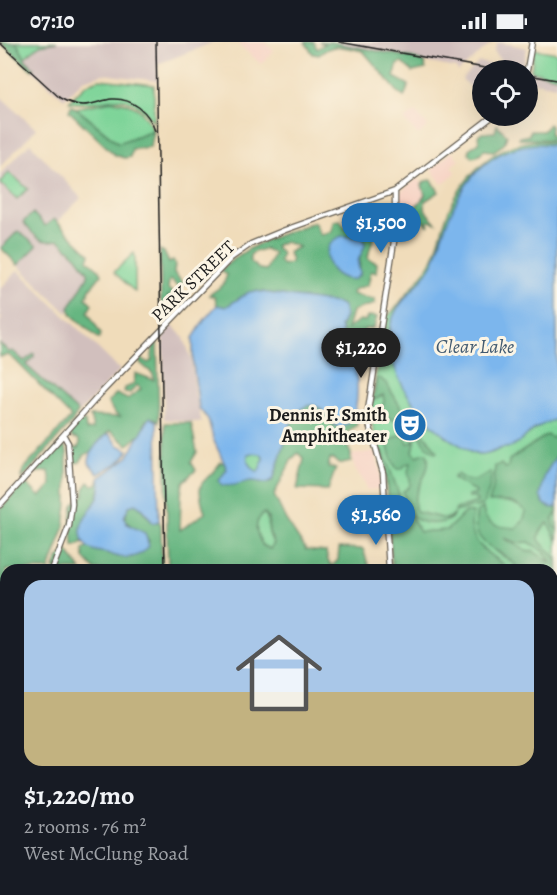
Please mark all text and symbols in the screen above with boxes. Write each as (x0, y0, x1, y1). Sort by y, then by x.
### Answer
text: 07:10 (30, 6, 75, 36)
map controls (472, 60, 538, 126)
button: locate (472, 60, 538, 126)
pin: $1,500 (332, 203, 430, 254)
text: $1,500 (356, 209, 406, 236)
street label: PARK STREET (146, 235, 240, 327)
pin: $1,220 (312, 328, 410, 379)
water label: Clear Lake (436, 333, 514, 360)
text: $1,220 (335, 334, 387, 361)
place label: Dennis F. Smith Amphitheater (269, 403, 388, 448)
theatre icon: Dennis F. Smith Amphitheater (392, 407, 428, 443)
pin: $1,560 (327, 495, 425, 546)
text: $1,560 (351, 501, 401, 528)
icon: home (225, 619, 333, 727)
text: $1,220/mo (24, 778, 134, 813)
text: 2 rooms · 76 m² (24, 813, 146, 840)
text: West McClung Road (24, 840, 189, 867)

